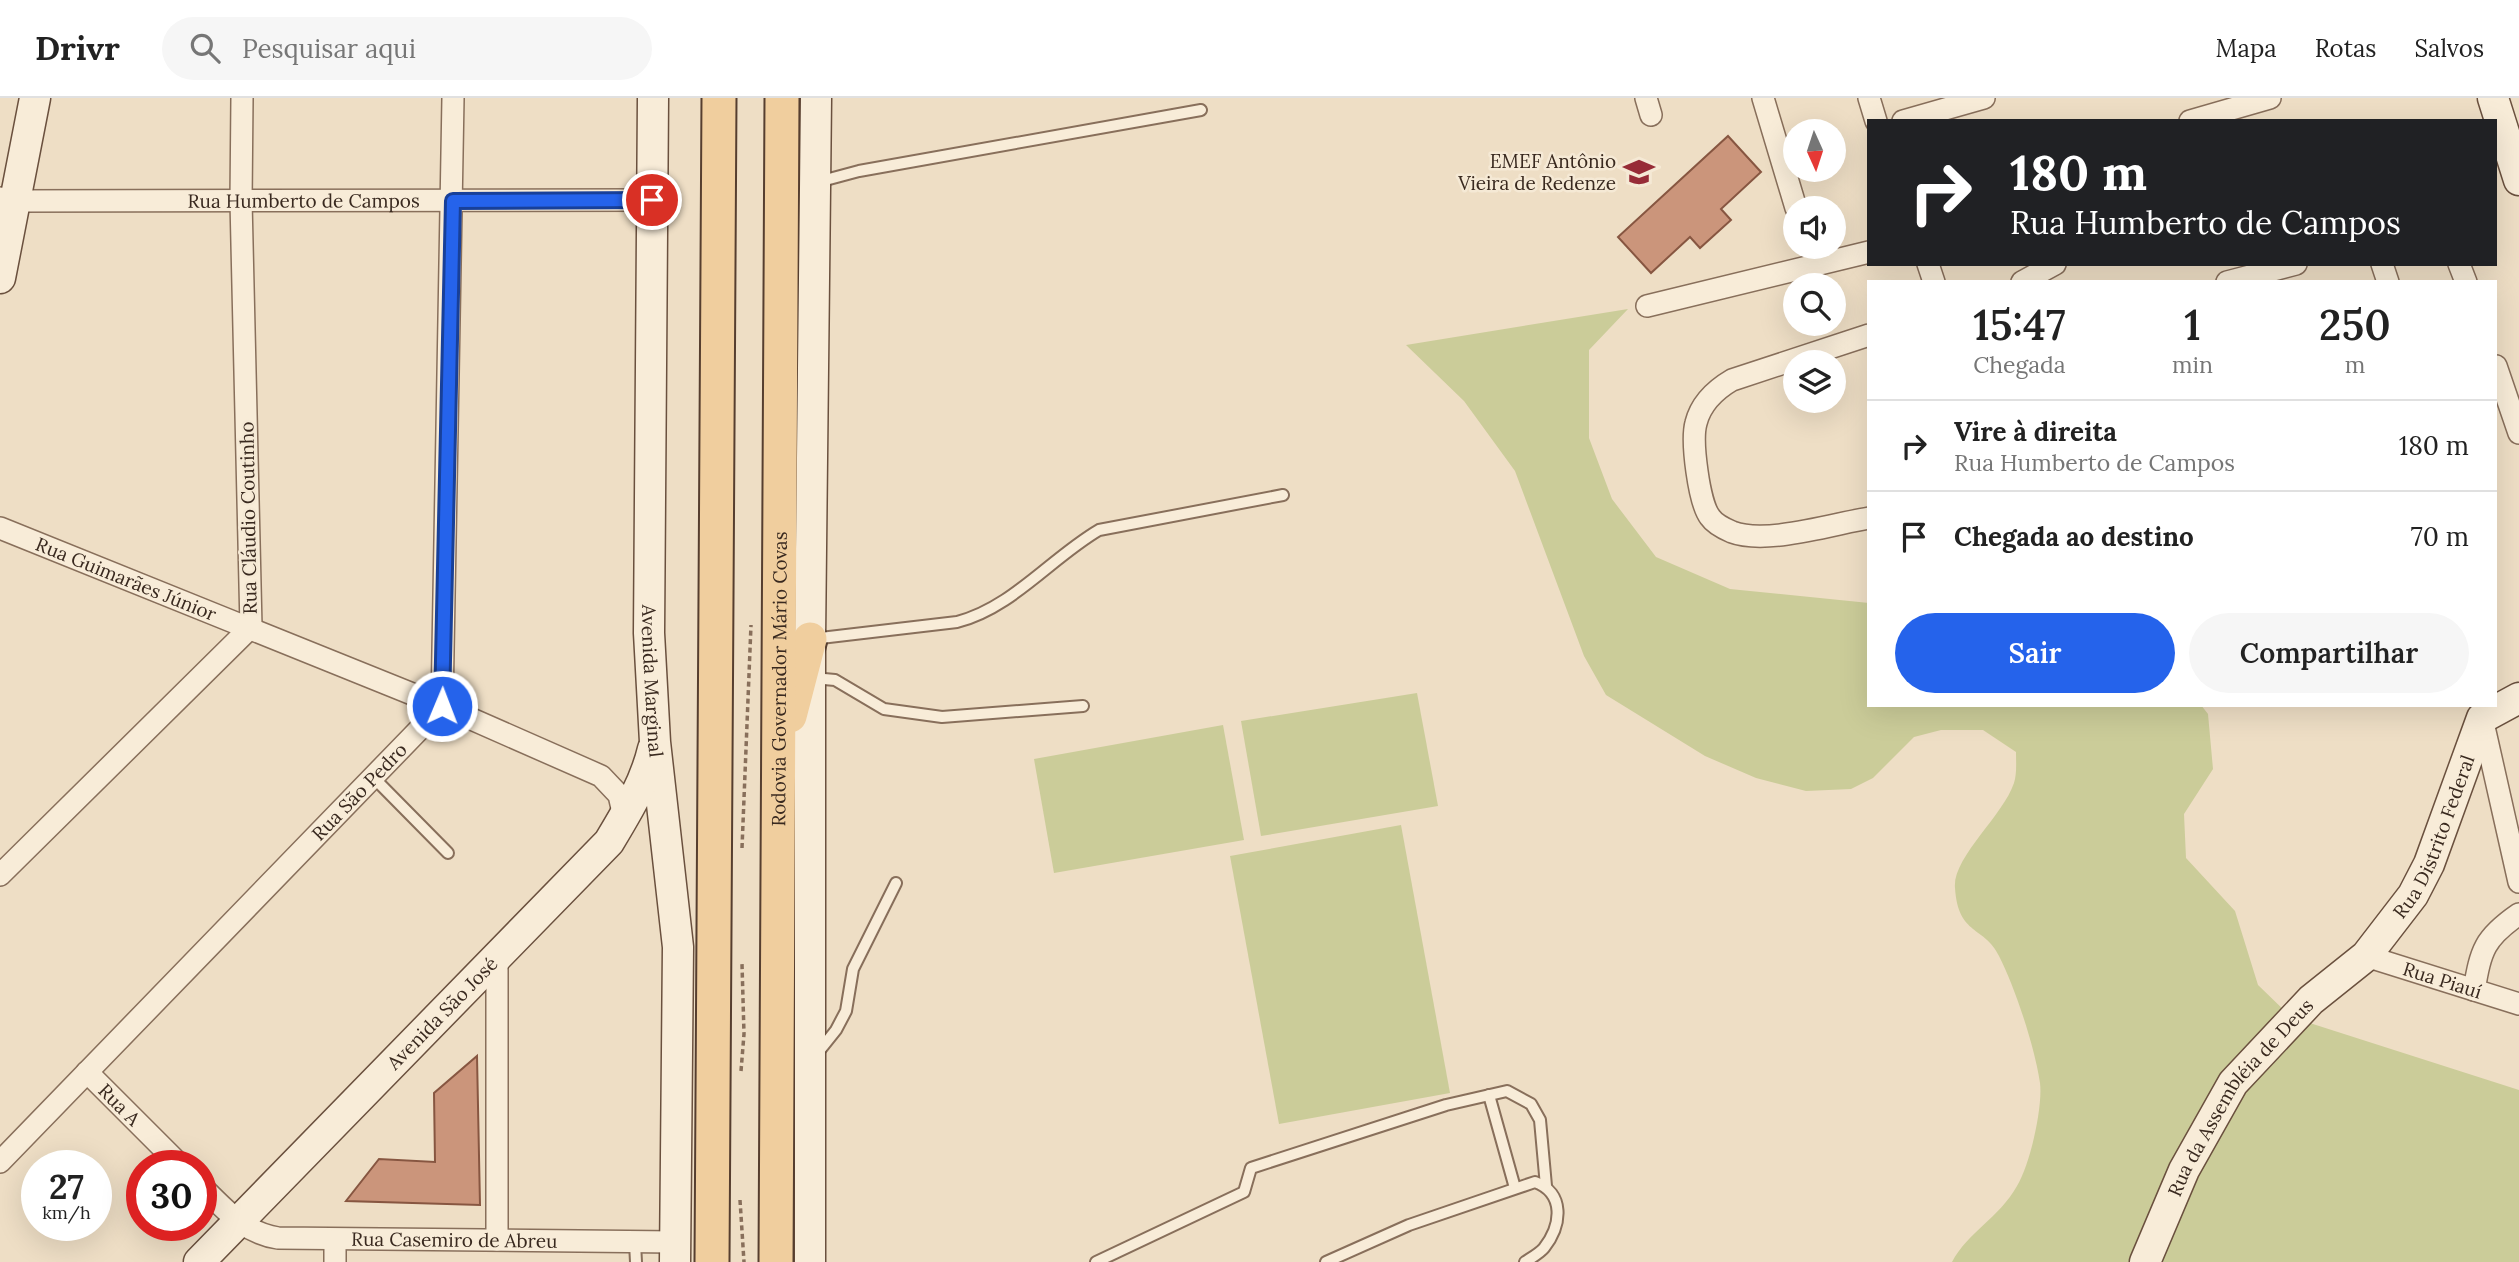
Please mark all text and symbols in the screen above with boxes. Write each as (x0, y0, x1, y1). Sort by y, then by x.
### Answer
search box (162, 17, 652, 80)
text: Drivr (35, 27, 120, 69)
icon: search (186, 29, 224, 67)
text: Pesquisar aqui (242, 32, 416, 65)
text: Mapa (2216, 33, 2277, 64)
text: Rotas (2315, 33, 2376, 64)
text: Salvos (2414, 33, 2484, 64)
north arrow (1783, 119, 1846, 182)
map controls (1783, 119, 1846, 413)
text: 180 m (2010, 141, 2147, 203)
icon: right (1895, 147, 1986, 238)
place label: EMEF Antônio Vieira de Redenze (1457, 149, 1616, 195)
school or university icon: EMEF Antônio Vieira de Redenze (1622, 155, 1656, 189)
pin (622, 170, 682, 230)
icon: arrive (633, 181, 671, 219)
street label: Rua Humberto de Campos (188, 188, 420, 213)
button: sound (1783, 196, 1846, 259)
text: Rua Humberto de Campos (2010, 202, 2401, 243)
button: search (1783, 273, 1846, 336)
text: 15:47 (1973, 298, 2066, 352)
text: 1 (2184, 298, 2201, 352)
text: 250 (2319, 298, 2391, 352)
button: layers (1783, 350, 1846, 413)
text: Chegada (1973, 350, 2066, 379)
text: min (2172, 350, 2213, 379)
text: m (2345, 350, 2365, 379)
text: Vire à direita (1954, 415, 2117, 448)
street label: Rua Cláudio Coutinho (234, 421, 262, 615)
icon: right (1895, 427, 1933, 465)
text: 180 m (2399, 429, 2469, 462)
text: Rua Humberto de Campos (1954, 448, 2235, 477)
icon: arrive (1895, 518, 1933, 556)
text: Chegada ao destino (1954, 520, 2194, 553)
text: 70 m (2411, 520, 2469, 553)
street label: Rodovia Governador Mário Covas (766, 531, 792, 827)
street label: Rua Guimarães Júnior (32, 532, 221, 626)
street label: Avenida Marginal (637, 604, 669, 758)
button: Sair (1895, 613, 2175, 693)
button: Compartilhar (2189, 613, 2469, 693)
position arrow (405, 669, 479, 743)
street label: Rua São Pedro (306, 738, 412, 845)
street label: Rua Distrito Federal (2387, 752, 2480, 923)
street label: Avenida São José (381, 952, 503, 1075)
street label: Rua Piauí (2400, 956, 2485, 1004)
street label: Rua da Assembléia de Deus (2162, 993, 2318, 1200)
street label: Rua A (93, 1078, 146, 1131)
speed limit sign: 30 (126, 1150, 217, 1241)
text: 27 (49, 1164, 84, 1209)
text: km/h (42, 1201, 91, 1224)
street label: Rua Casemiro de Abreu (351, 1227, 558, 1253)

